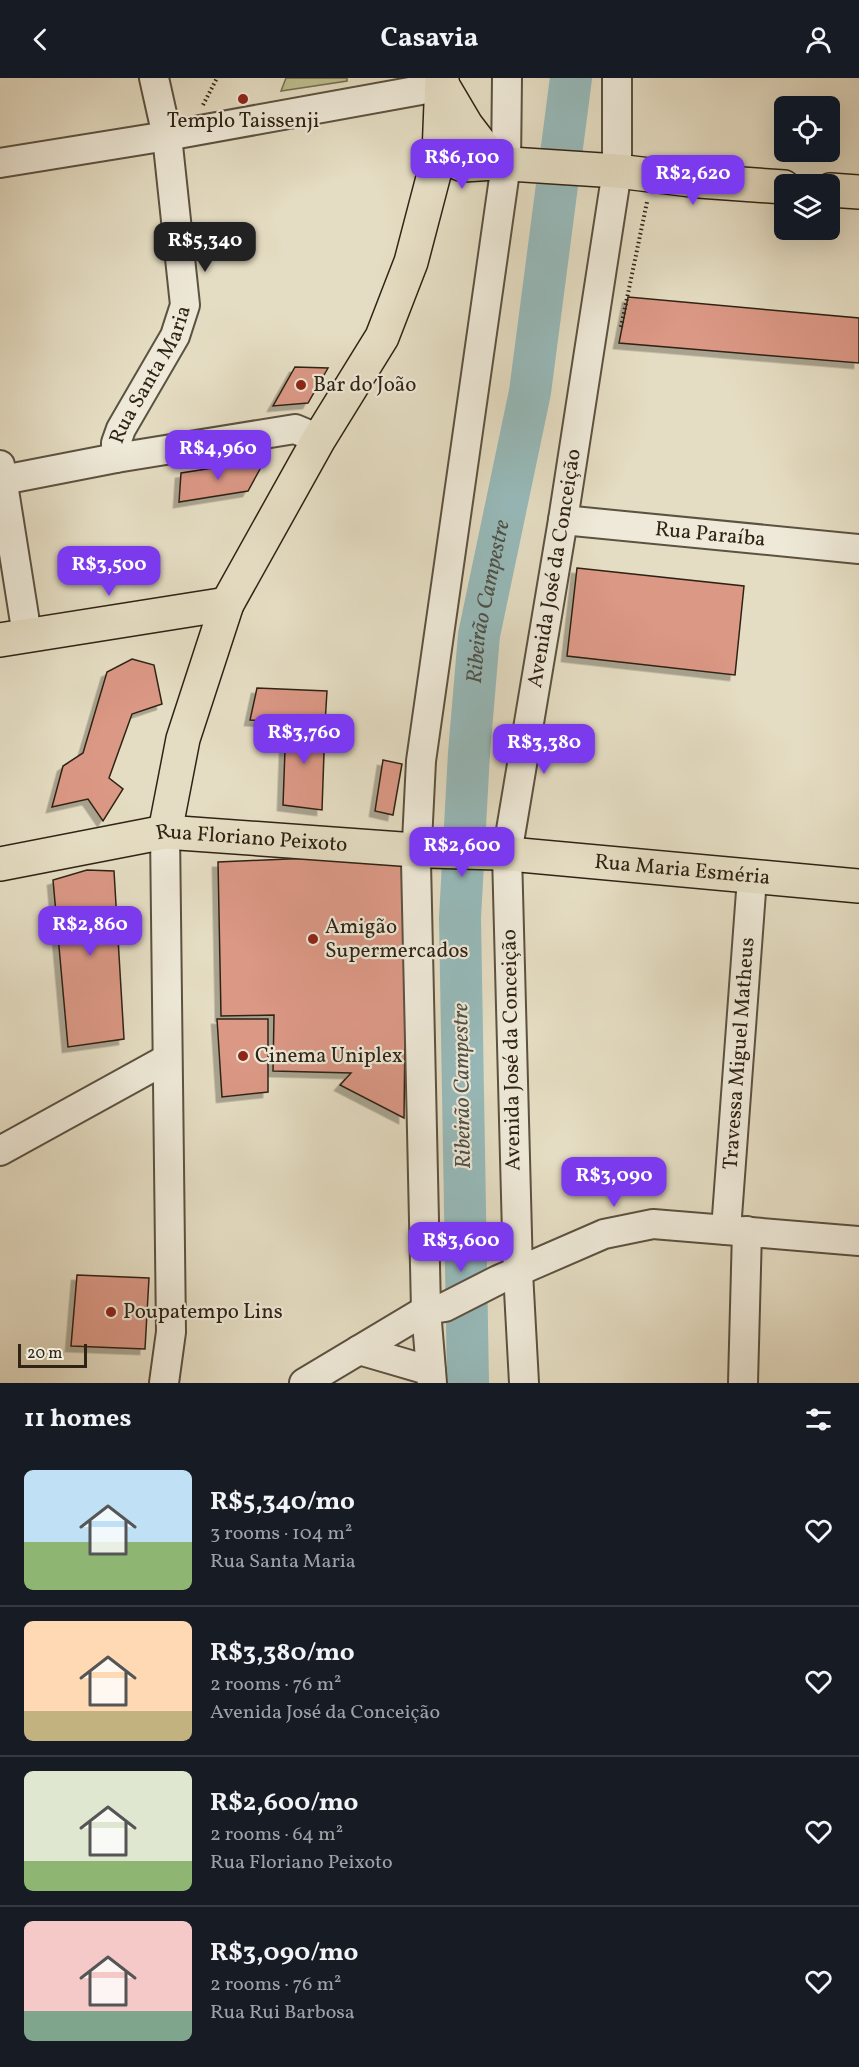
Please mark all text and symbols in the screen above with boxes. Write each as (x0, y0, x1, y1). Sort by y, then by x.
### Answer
text: Casavia (381, 20, 478, 58)
icon: back (24, 23, 57, 56)
icon: person (802, 23, 835, 56)
marker: Templo Taissenji (236, 92, 250, 106)
map controls (774, 96, 840, 240)
button: locate (774, 96, 840, 162)
place label: Templo Taissenji (167, 107, 319, 136)
pin: R$6,100 (407, 139, 517, 190)
text: R$6,100 (425, 144, 499, 172)
pin: R$2,620 (638, 155, 748, 206)
text: R$2,620 (656, 160, 731, 188)
button: layers (774, 174, 840, 240)
pin: R$5,340 (150, 222, 260, 273)
text: R$5,340 (168, 227, 242, 255)
street label: Rua Santa Maria (102, 302, 198, 448)
place label: Bar do João (313, 371, 416, 400)
marker: Bar do João (294, 378, 308, 392)
pin: R$4,960 (163, 430, 273, 481)
text: R$4,960 (179, 435, 257, 463)
street label: Avenida José da Conceição (521, 447, 588, 690)
street label: Rua Paraíba (654, 515, 767, 554)
water label: Ribeirão Campestre (459, 517, 518, 685)
pin: R$3,500 (54, 546, 164, 597)
text: R$3,500 (71, 551, 147, 579)
pin: R$3,760 (249, 714, 359, 765)
text: R$3,760 (267, 719, 341, 747)
pin: R$3,380 (489, 724, 599, 775)
text: R$3,380 (507, 729, 581, 757)
street label: Rua Floriano Peixoto (153, 817, 348, 860)
pin: R$2,600 (407, 827, 517, 878)
text: R$2,600 (423, 832, 501, 860)
street label: Rua Maria Esméria (593, 847, 772, 892)
pin: R$2,860 (35, 906, 145, 957)
text: R$2,860 (52, 911, 128, 939)
place label: Amigão Supermercados (325, 913, 468, 966)
street label: Avenida José da Conceição (495, 929, 529, 1171)
marker: Amigão Supermercados (306, 932, 320, 946)
street label: Travessa Miguel Matheus (716, 936, 762, 1171)
water label: Ribeirão Campestre (446, 1003, 480, 1169)
place label: Cinema Uniplex (255, 1042, 403, 1071)
marker: Cinema Uniplex (236, 1049, 250, 1063)
pin: R$3,090 (559, 1157, 669, 1208)
text: R$3,090 (575, 1162, 653, 1190)
pin: R$3,600 (406, 1222, 516, 1273)
text: R$3,600 (423, 1227, 500, 1255)
place label: Poupatempo Lins (123, 1298, 283, 1327)
marker: Poupatempo Lins (104, 1305, 118, 1319)
scale bar (18, 1341, 87, 1368)
text: 20 m (27, 1343, 62, 1365)
text: 11 homes (24, 1401, 131, 1437)
icon: filters (802, 1403, 835, 1436)
text: R$5,340/mo (210, 1484, 355, 1520)
icon: home (72, 1494, 144, 1566)
icon: heart (802, 1514, 835, 1547)
text: 3 rooms · 104 m² (210, 1520, 352, 1548)
text: Rua Santa Maria (210, 1548, 356, 1576)
text: R$3,380/mo (210, 1635, 355, 1671)
icon: home (72, 1645, 144, 1717)
icon: heart (802, 1665, 835, 1698)
text: 2 rooms · 76 m² (210, 1671, 342, 1699)
text: Avenida José da Conceição (210, 1699, 440, 1727)
text: R$2,600/mo (210, 1785, 358, 1821)
icon: home (72, 1795, 144, 1867)
icon: heart (802, 1815, 835, 1848)
text: 2 rooms · 64 m² (210, 1821, 343, 1849)
text: Rua Floriano Peixoto (210, 1849, 393, 1877)
text: R$3,090/mo (210, 1935, 358, 1971)
icon: home (72, 1945, 144, 2017)
icon: heart (802, 1965, 835, 1998)
text: 2 rooms · 76 m² (210, 1971, 342, 1999)
text: Rua Rui Barbosa (210, 1999, 355, 2027)

